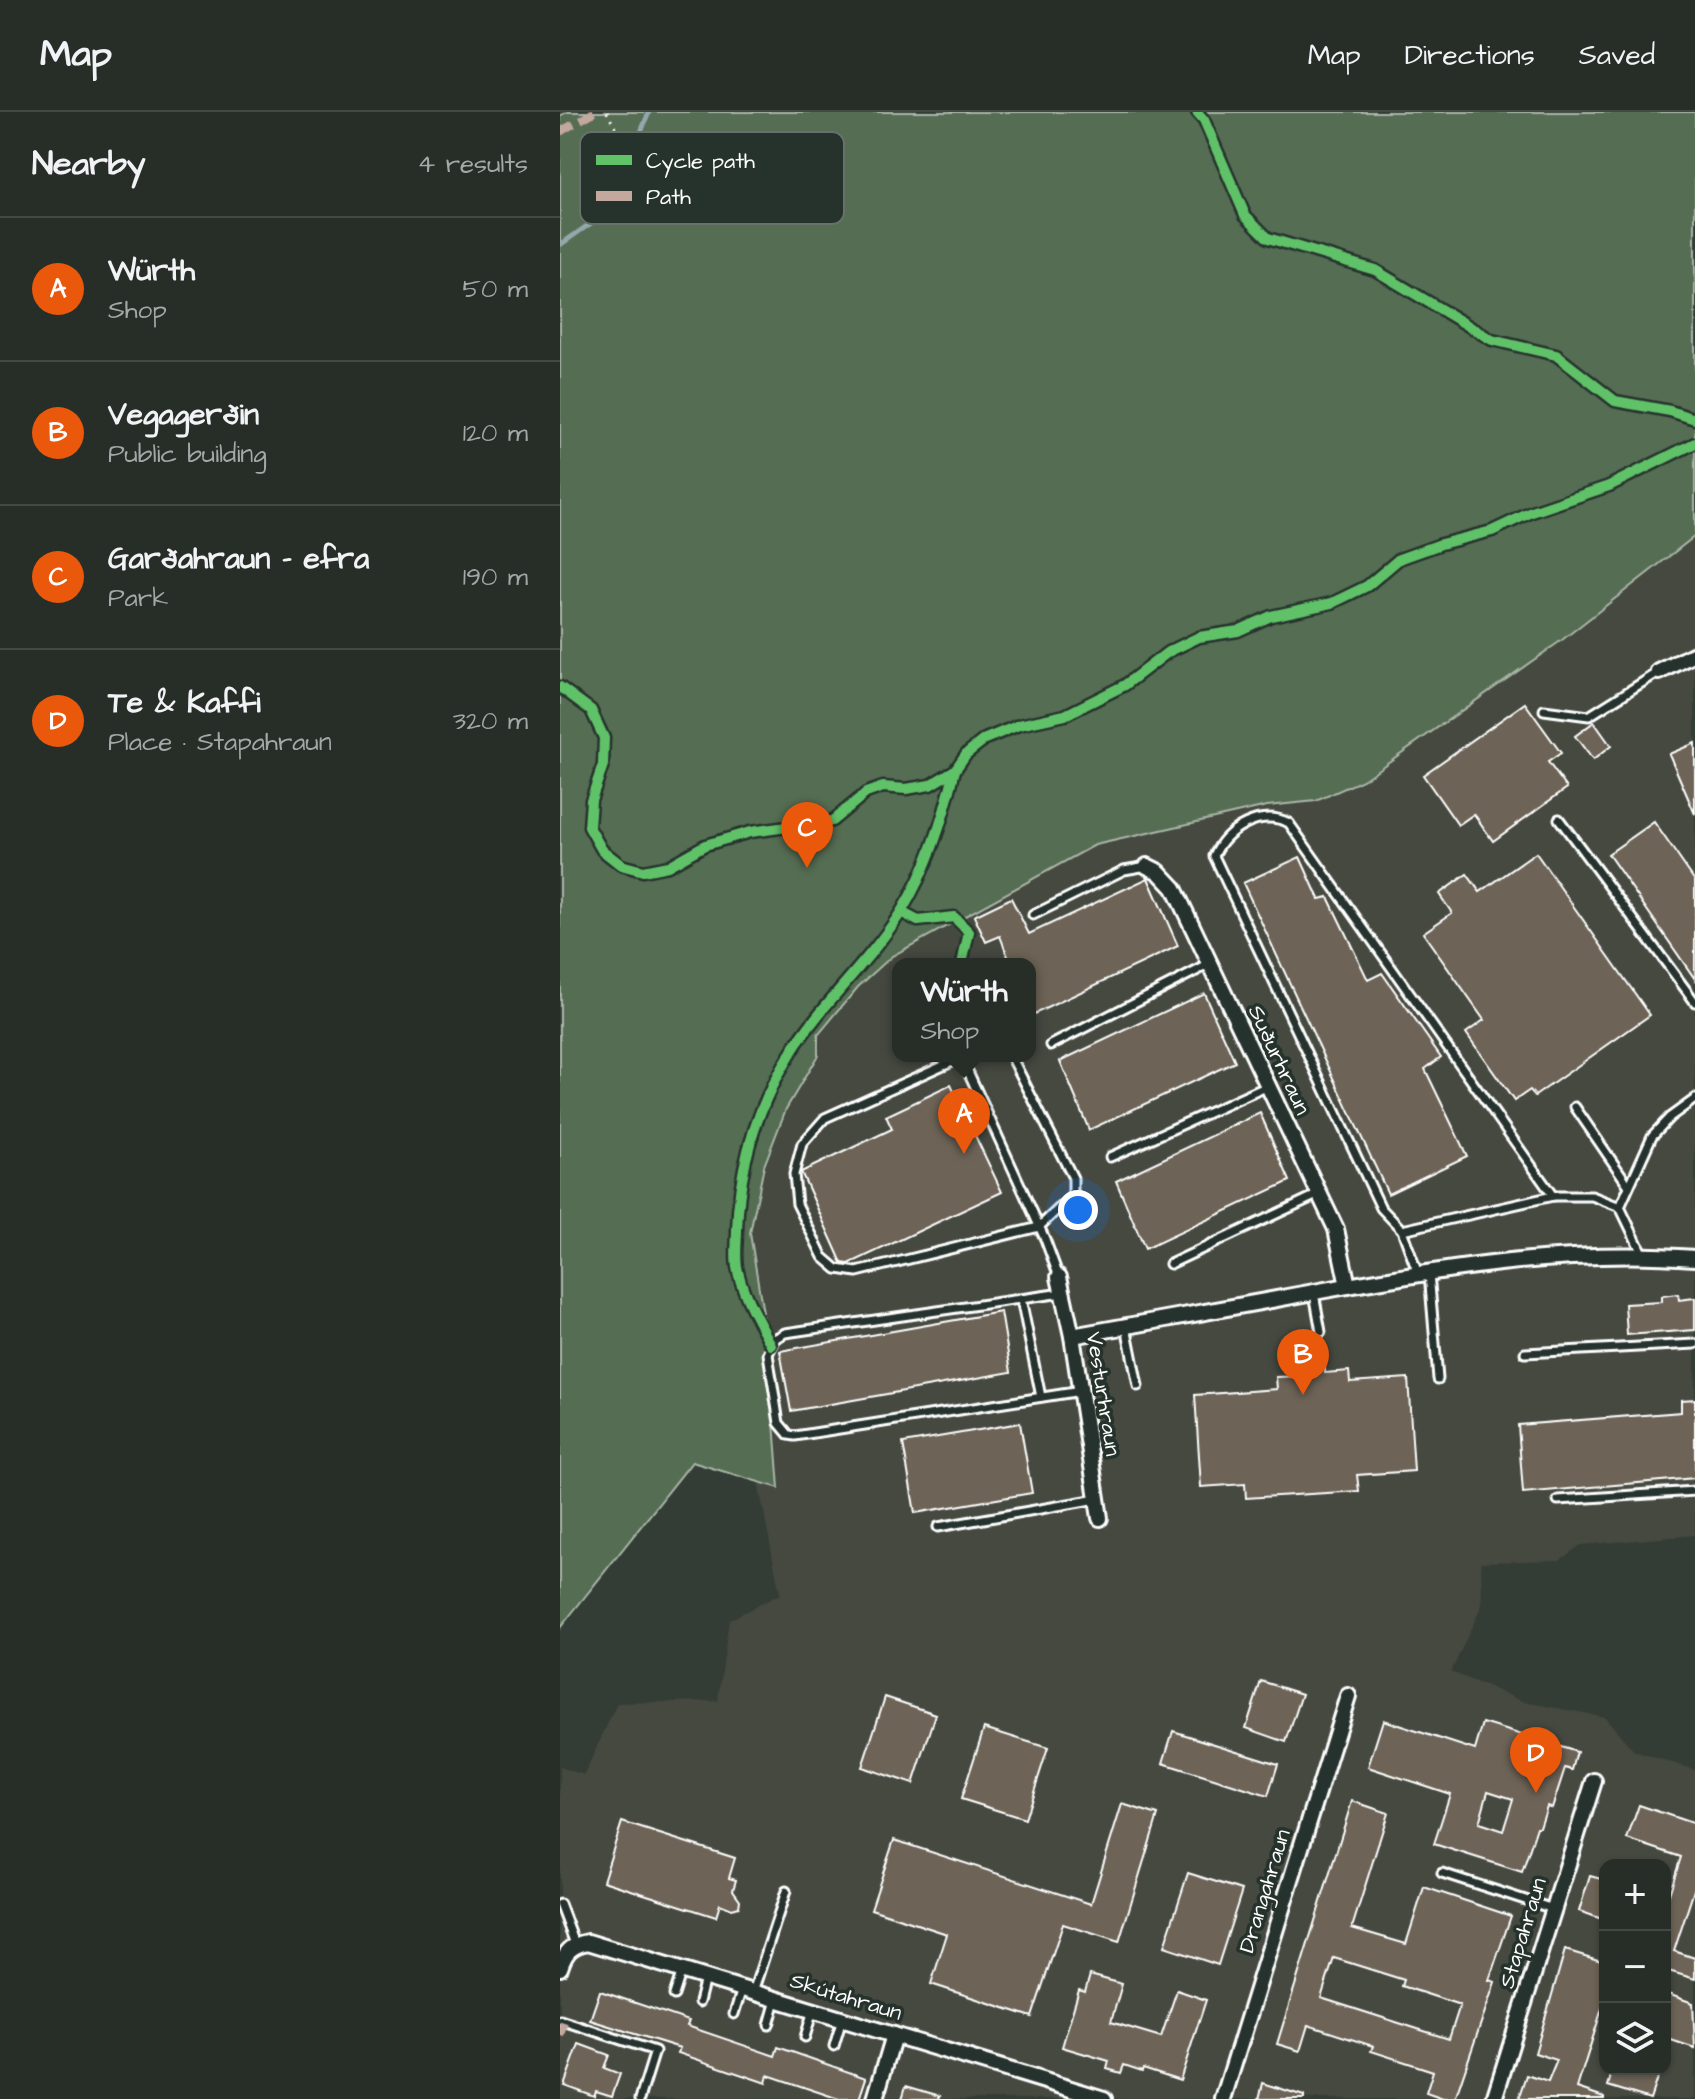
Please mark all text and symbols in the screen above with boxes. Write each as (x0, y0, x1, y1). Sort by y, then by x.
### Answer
text: Map (40, 29, 112, 81)
text: Map (1308, 36, 1361, 75)
text: Directions (1405, 36, 1535, 75)
text: Saved (1579, 36, 1655, 75)
legend (580, 132, 844, 224)
text: Nearby (32, 140, 146, 188)
text: 4 results (418, 146, 528, 182)
text: Cycle path (646, 146, 755, 178)
text: Path (646, 182, 691, 213)
text: Würth (108, 250, 195, 292)
text: A (50, 271, 66, 307)
text: 50 m (463, 271, 528, 307)
text: Shop (108, 292, 167, 328)
text: Vegagerðin (108, 394, 259, 436)
text: B (49, 415, 67, 451)
text: 120 m (463, 415, 528, 451)
text: Public building (108, 436, 267, 472)
text: Garðahraun - efra (108, 538, 369, 580)
text: C (49, 559, 67, 595)
text: 190 m (463, 559, 528, 595)
text: Park (108, 580, 168, 616)
text: Te & Kaffi (108, 682, 261, 724)
text: D (50, 703, 66, 739)
text: 320 m (453, 703, 528, 739)
text: Place · Stapahraun (108, 724, 332, 760)
pin: C (781, 802, 833, 868)
popup (892, 958, 1036, 1062)
text: Würth (921, 971, 1007, 1013)
street label: Suðurhraun (1240, 1000, 1318, 1120)
text: Shop (921, 1013, 979, 1049)
pin: A (938, 1088, 990, 1154)
your location (1058, 1190, 1098, 1230)
pin: B (1277, 1329, 1329, 1395)
street label: Vesturhraun (1078, 1330, 1128, 1458)
pin: D (1510, 1727, 1562, 1793)
street label: Drangahraun (1232, 1825, 1299, 1957)
map controls (1599, 1859, 1671, 2075)
button: + (1599, 1859, 1671, 1931)
street label: Stapahraun (1492, 1874, 1554, 1992)
button: − (1599, 1931, 1671, 2003)
street label: Skútahraun (786, 1965, 906, 2029)
button: layers (1599, 2003, 1671, 2075)

